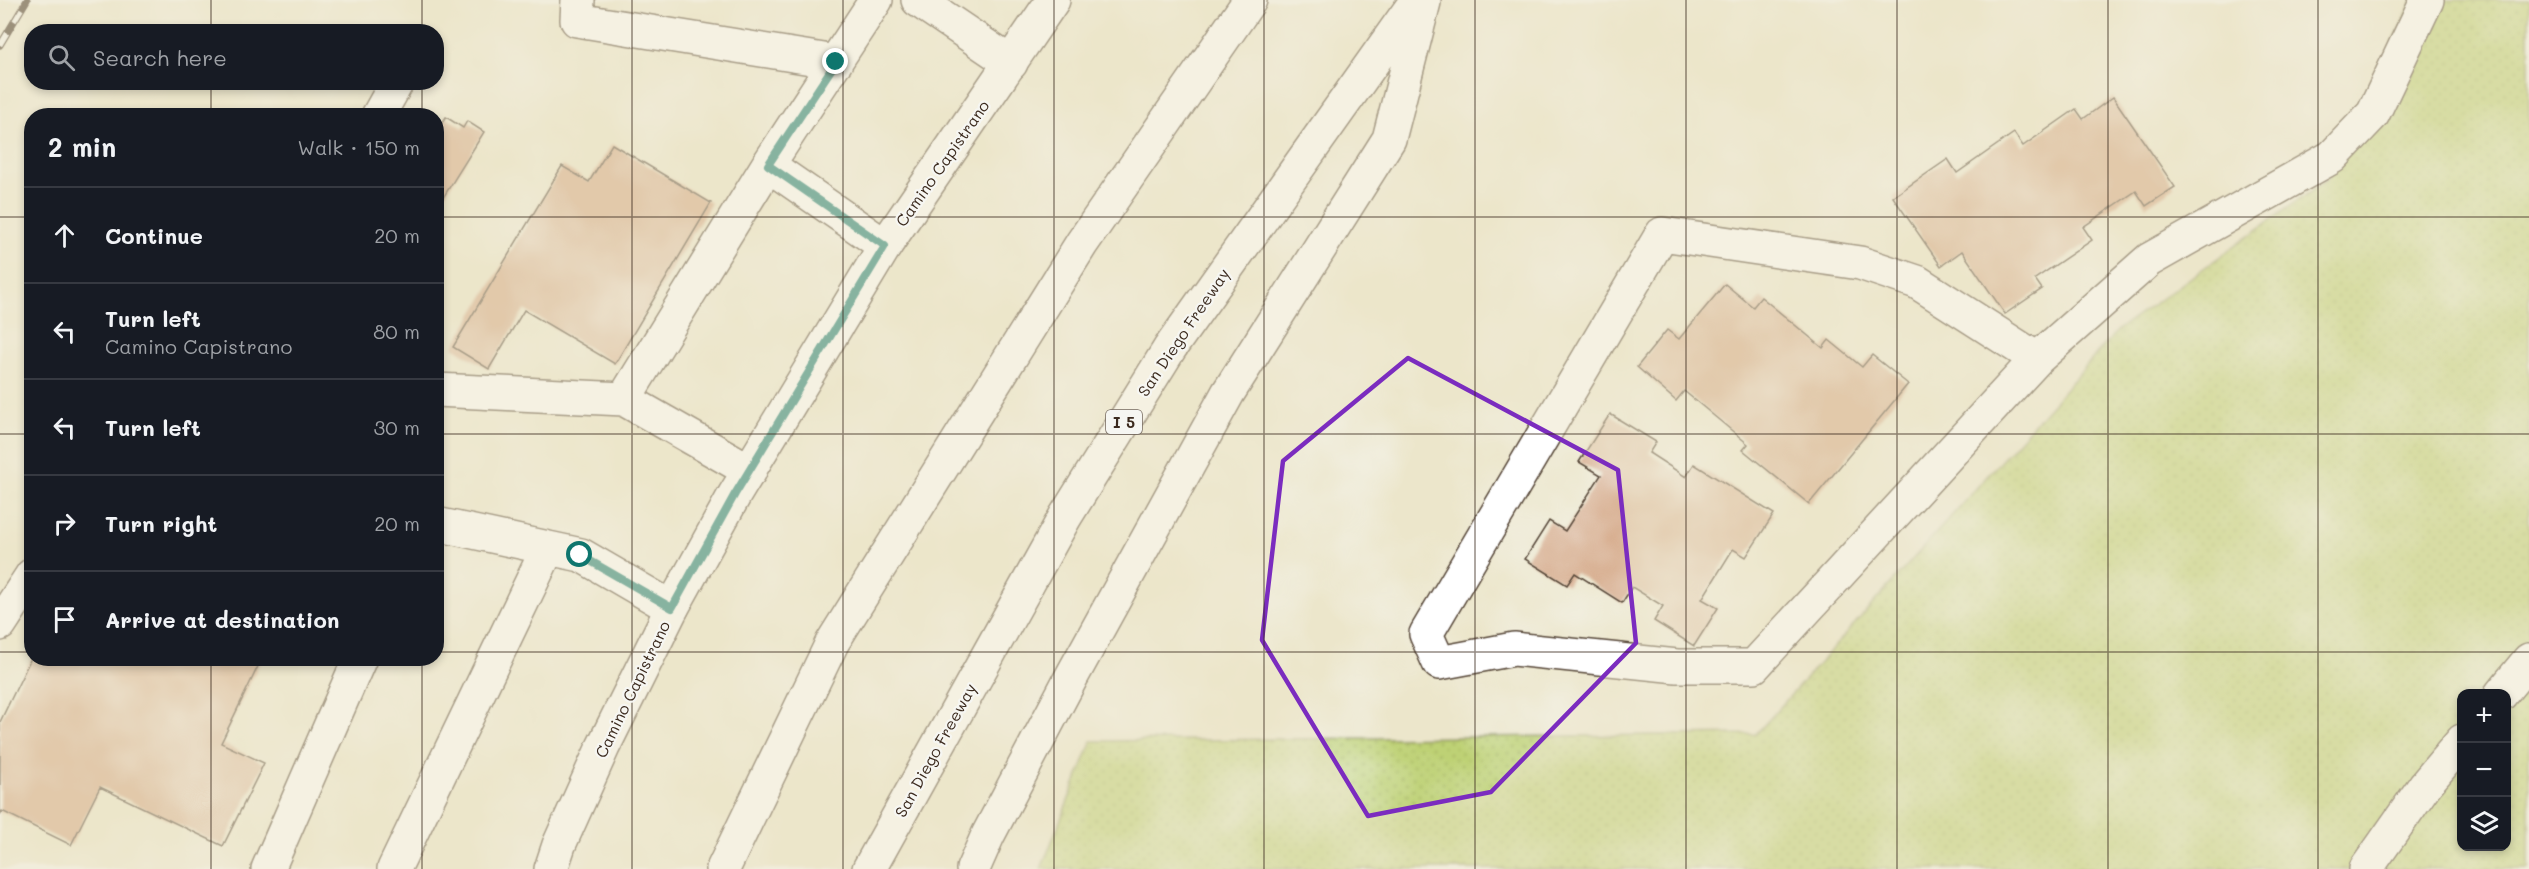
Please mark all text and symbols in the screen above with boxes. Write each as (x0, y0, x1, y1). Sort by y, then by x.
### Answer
search box (24, 24, 444, 90)
icon: search (45, 41, 78, 74)
text: Search here (93, 43, 227, 72)
route end (822, 48, 848, 74)
street label: Camino Capistrano (890, 96, 994, 230)
text: 2 min (48, 130, 116, 164)
text: Walk · 150 m (298, 134, 420, 160)
icon: ahead (48, 219, 81, 252)
text: Continue (105, 221, 203, 250)
text: 20 m (374, 222, 420, 248)
street label: San Diego Freeway (1132, 264, 1234, 400)
text: Turn left (105, 304, 201, 333)
icon: left (48, 315, 81, 348)
text: 80 m (373, 318, 420, 344)
text: Camino Capistrano (105, 333, 292, 359)
road number: I 5 (1106, 410, 1142, 434)
icon: left (48, 411, 81, 444)
text: Turn left (105, 413, 201, 442)
text: 30 m (374, 414, 420, 440)
icon: right (48, 507, 81, 540)
text: Turn right (105, 509, 217, 538)
text: 20 m (374, 510, 420, 536)
route start (566, 541, 592, 567)
icon: arrive (48, 603, 81, 636)
text: Arrive at destination (105, 605, 340, 634)
street label: Camino Capistrano (590, 617, 674, 761)
street label: San Diego Freeway (889, 679, 981, 821)
map controls (2457, 689, 2511, 851)
button: + (2457, 689, 2511, 743)
button: − (2457, 743, 2511, 797)
button: layers (2457, 797, 2511, 851)

